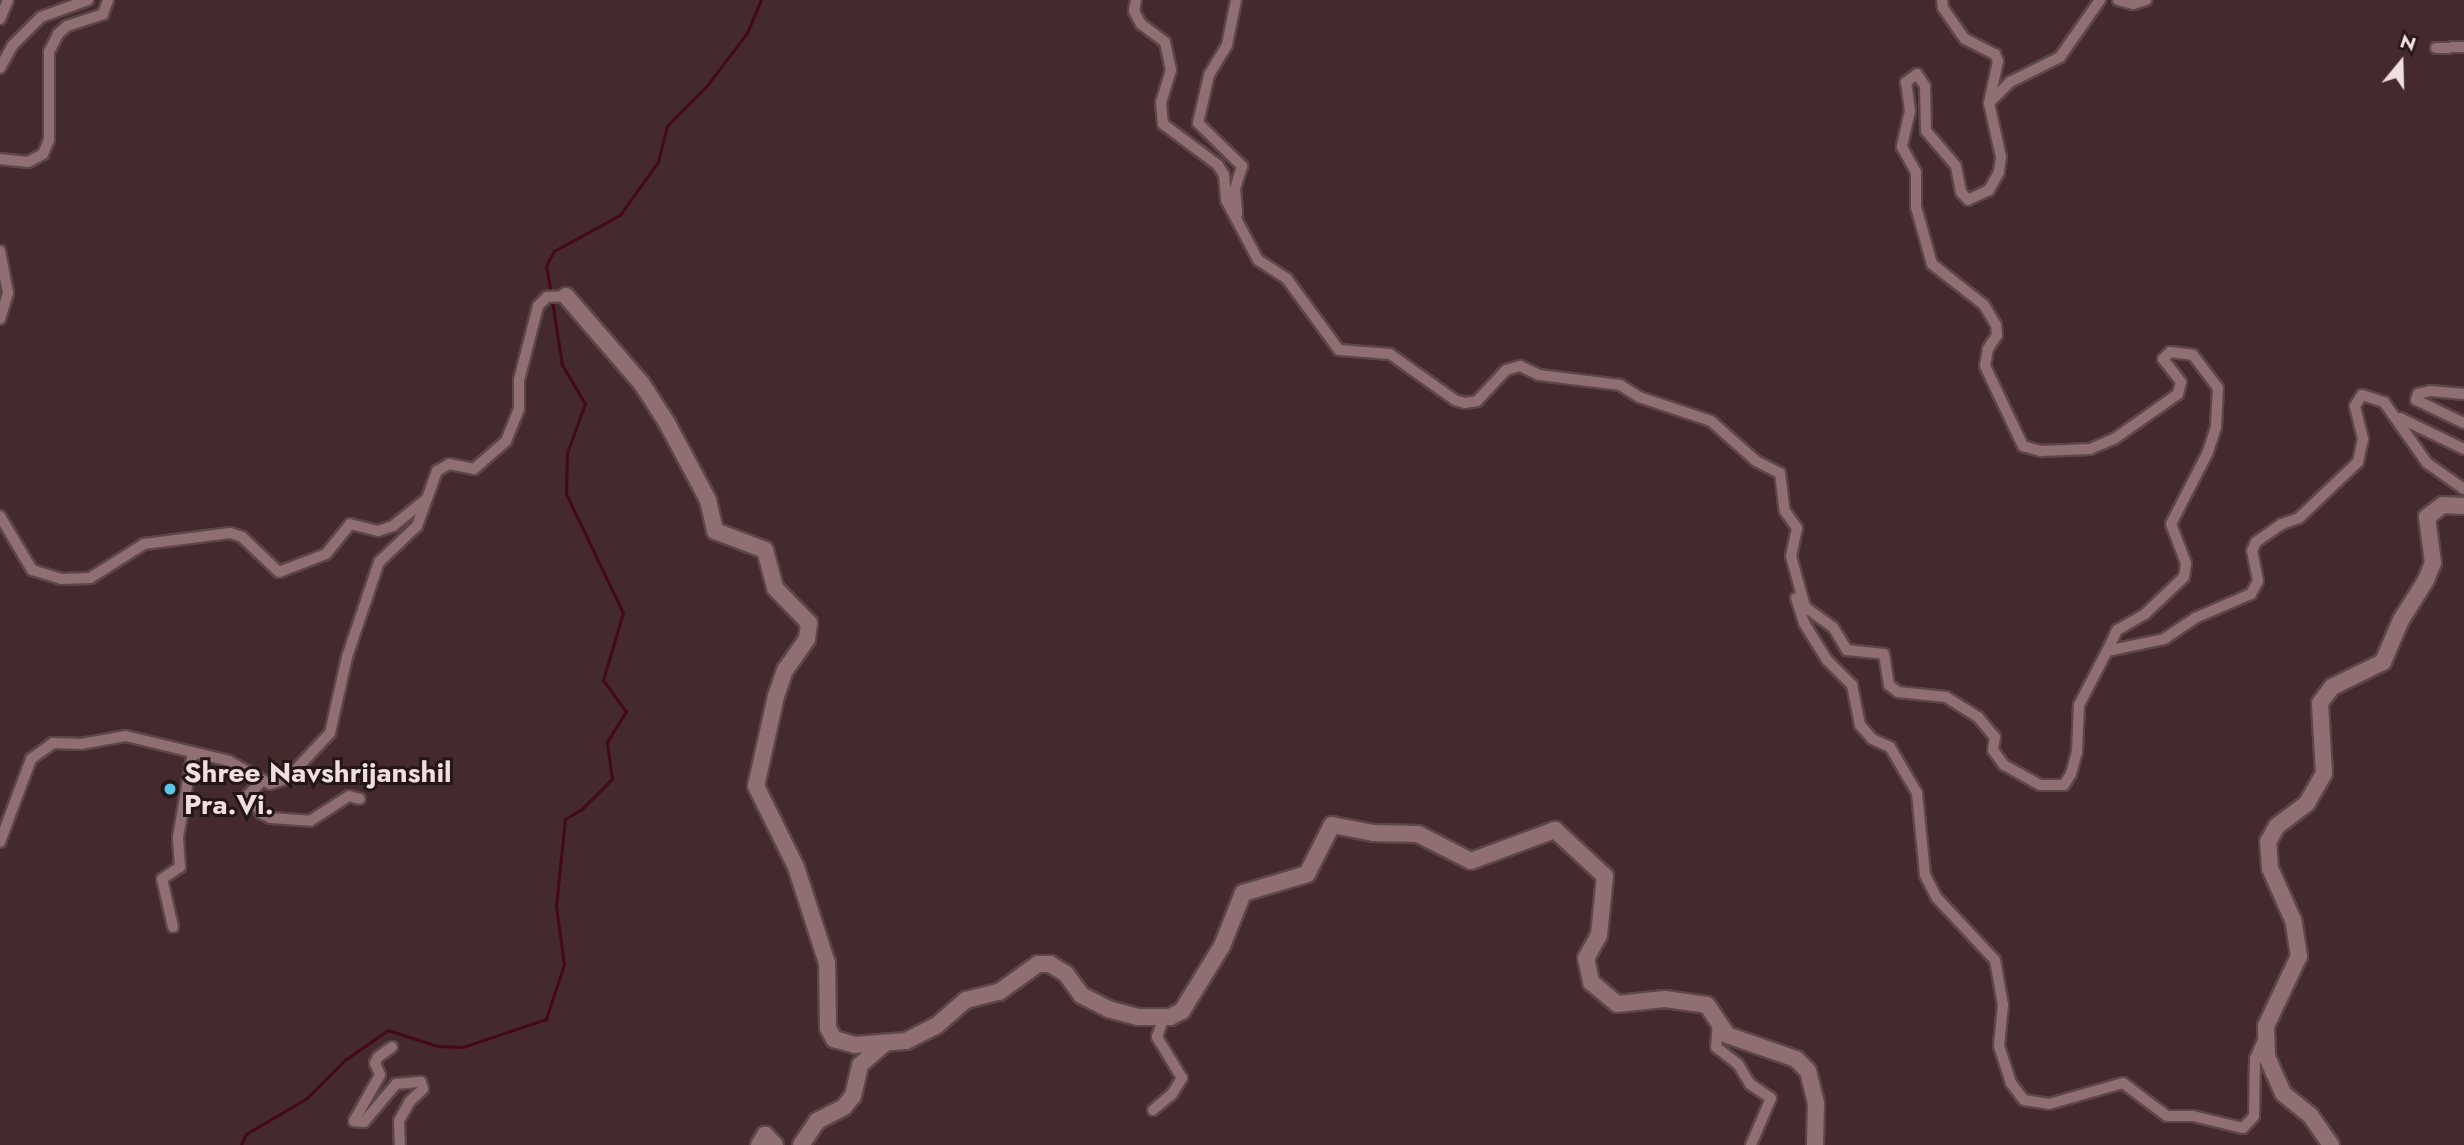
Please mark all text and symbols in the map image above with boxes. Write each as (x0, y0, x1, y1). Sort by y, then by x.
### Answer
text: N (2396, 27, 2420, 58)
north arrow (2366, 28, 2436, 98)
place label: Shree Navshrijanshil Pra.Vi. (184, 756, 452, 822)
marker: Shree Navshrijanshil Pra.Vi. (162, 781, 178, 797)

